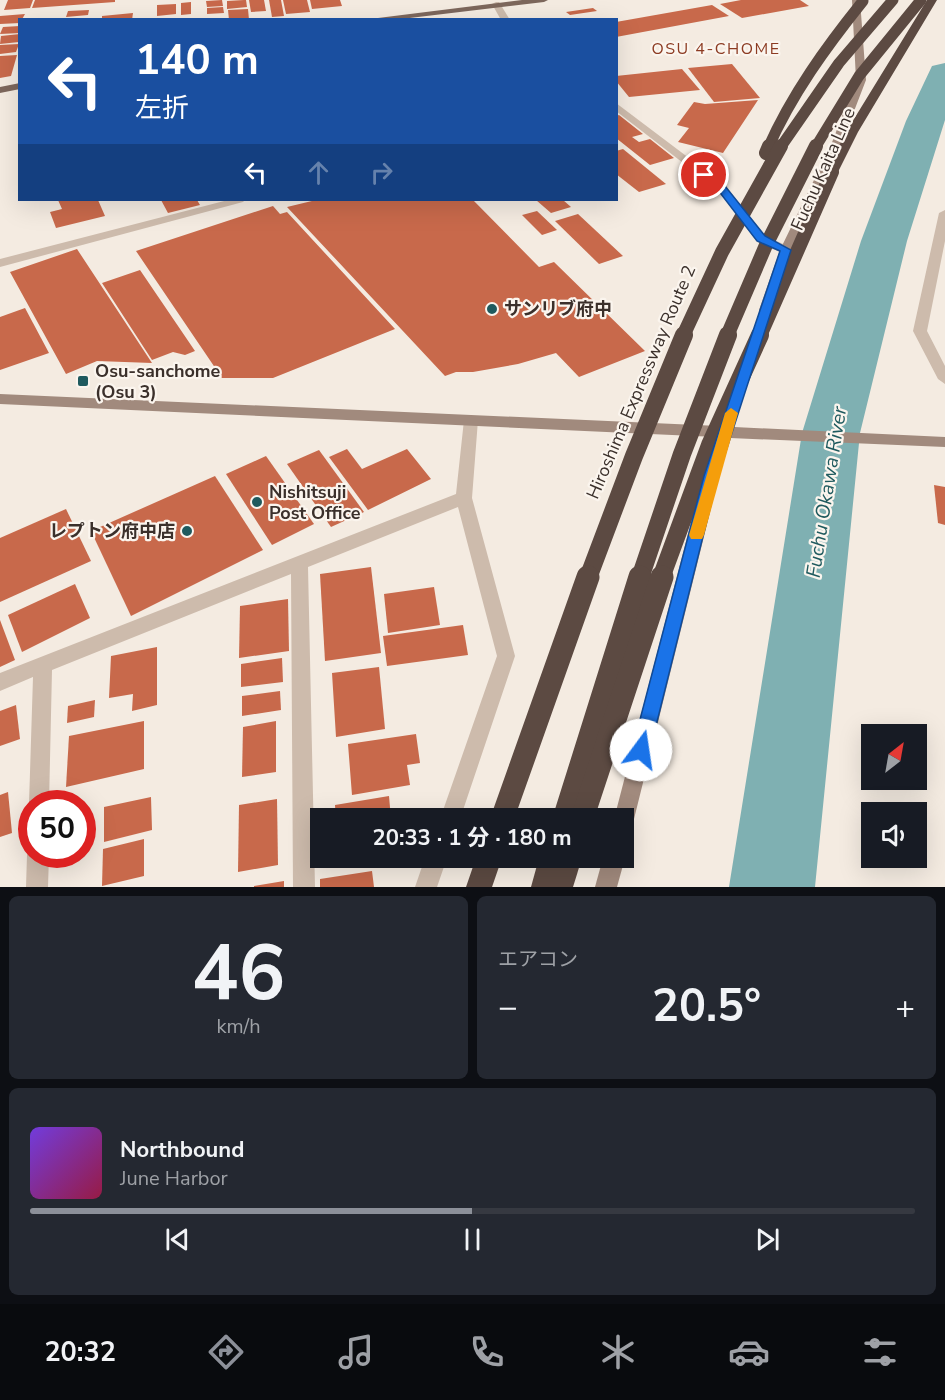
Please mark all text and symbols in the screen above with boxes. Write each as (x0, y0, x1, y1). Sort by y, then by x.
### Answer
text: 140 m (135, 32, 259, 89)
district label: OSU 4-CHOME (652, 38, 780, 60)
icon: left (36, 42, 114, 120)
text: 左折 (135, 90, 189, 127)
street label: Fuchu Kaita Line (785, 104, 861, 234)
pin (678, 149, 729, 200)
icon: left (239, 156, 272, 189)
icon: ahead (302, 156, 335, 189)
icon: right (365, 156, 398, 189)
icon: arrive (687, 158, 720, 191)
street label: Hiroshima Expressway Route 2 (581, 261, 701, 503)
place label: サンリブ府中 (504, 297, 612, 321)
marker: サンリブ府中 (485, 302, 499, 316)
place label: Osu-sanchome (Osu 3) (95, 359, 221, 404)
marker: Osu-sanchome (Osu 3) (76, 374, 90, 388)
water label: Fuchu Okawa River (800, 404, 853, 580)
place label: Nishitsuji Post Office (269, 480, 361, 525)
marker: Nishitsuji Post Office (250, 495, 264, 509)
place label: レプトン府中店 (49, 519, 175, 543)
marker: レプトン府中店 (180, 524, 194, 538)
position arrow (609, 718, 673, 782)
north arrow (861, 724, 927, 790)
map controls (861, 724, 927, 868)
speed limit sign: 50 (18, 790, 96, 868)
button: sound (861, 802, 927, 868)
text: 20:33 · 1 分 · 180 m (373, 823, 571, 853)
text: 46 (192, 920, 285, 1027)
text: エアコン (498, 946, 578, 973)
text: 20.5° (652, 976, 761, 1037)
text: − (498, 985, 518, 1030)
text: + (895, 985, 915, 1030)
text: km/h (216, 1013, 261, 1040)
text: Northbound (120, 1135, 244, 1165)
text: June Harbor (120, 1165, 228, 1192)
icon: previous (161, 1223, 194, 1256)
icon: pause (456, 1223, 489, 1256)
icon: next (751, 1223, 784, 1256)
icon: directions (205, 1331, 247, 1373)
icon: music (335, 1331, 377, 1373)
icon: phone (466, 1331, 508, 1373)
icon: climate (597, 1331, 639, 1373)
icon: car (728, 1331, 770, 1373)
icon: filters (859, 1331, 901, 1373)
text: 20:32 (44, 1334, 116, 1371)

